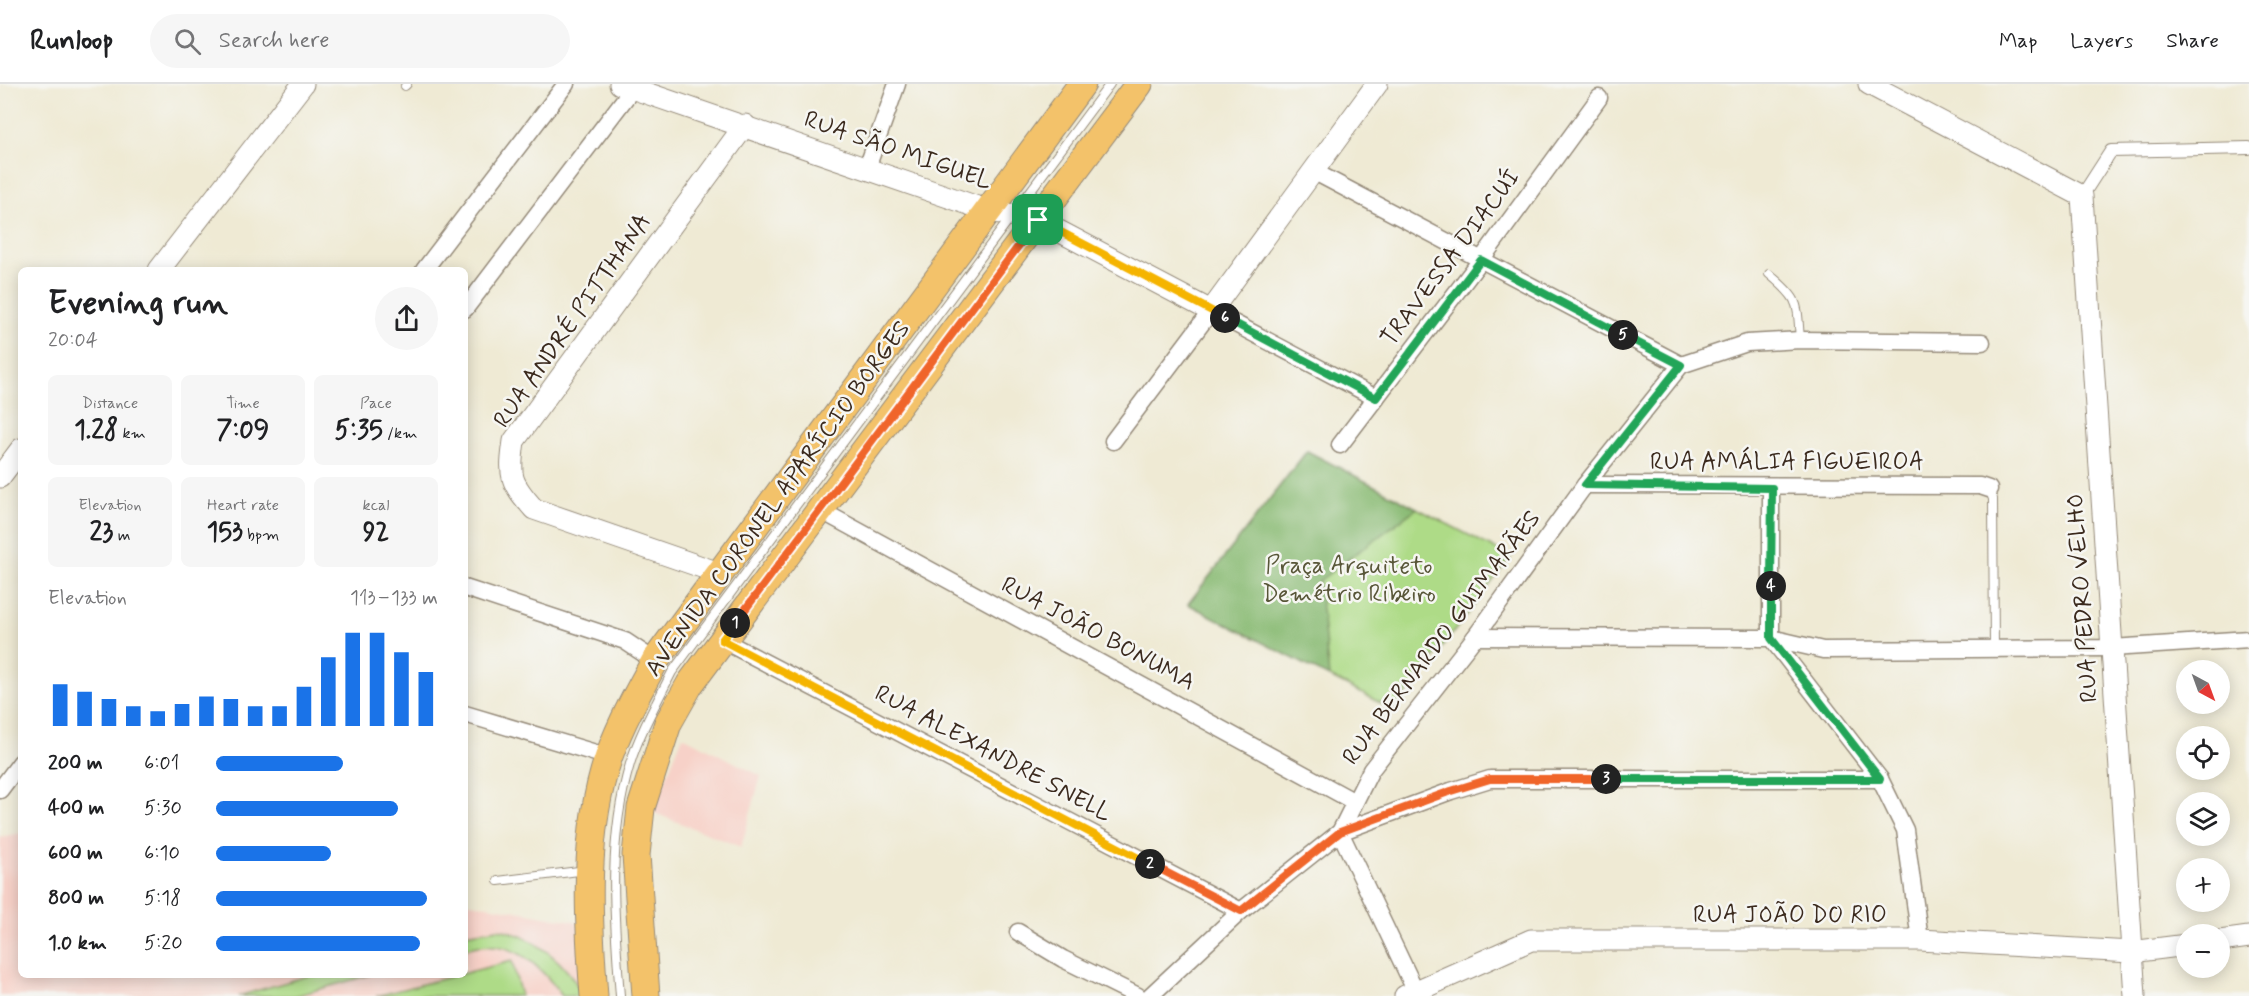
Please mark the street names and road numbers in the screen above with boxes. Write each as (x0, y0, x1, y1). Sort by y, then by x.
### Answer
street label: RUA SÃO MIGUEL (800, 104, 996, 198)
street label: TRAVESSA DIACUÍ (1373, 162, 1528, 353)
street label: RUA ANDRÉ PITTHANA (485, 206, 659, 434)
street label: AVENIDA CORONEL APARÍCIO BORGES (638, 314, 918, 683)
street label: RUA AMÁLIA FIGUEIROA (1650, 446, 1924, 478)
street label: RUA PEDRO VELHO (2060, 492, 2106, 704)
street label: RUA BERNARDO GUIMARÃES (1336, 504, 1548, 772)
street label: RUA JOÃO BONUMA (996, 570, 1200, 698)
street label: RUA ALEXANDRE SNELL (869, 678, 1117, 830)
street label: RUA JOÃO DO RIO (1693, 900, 1887, 931)

